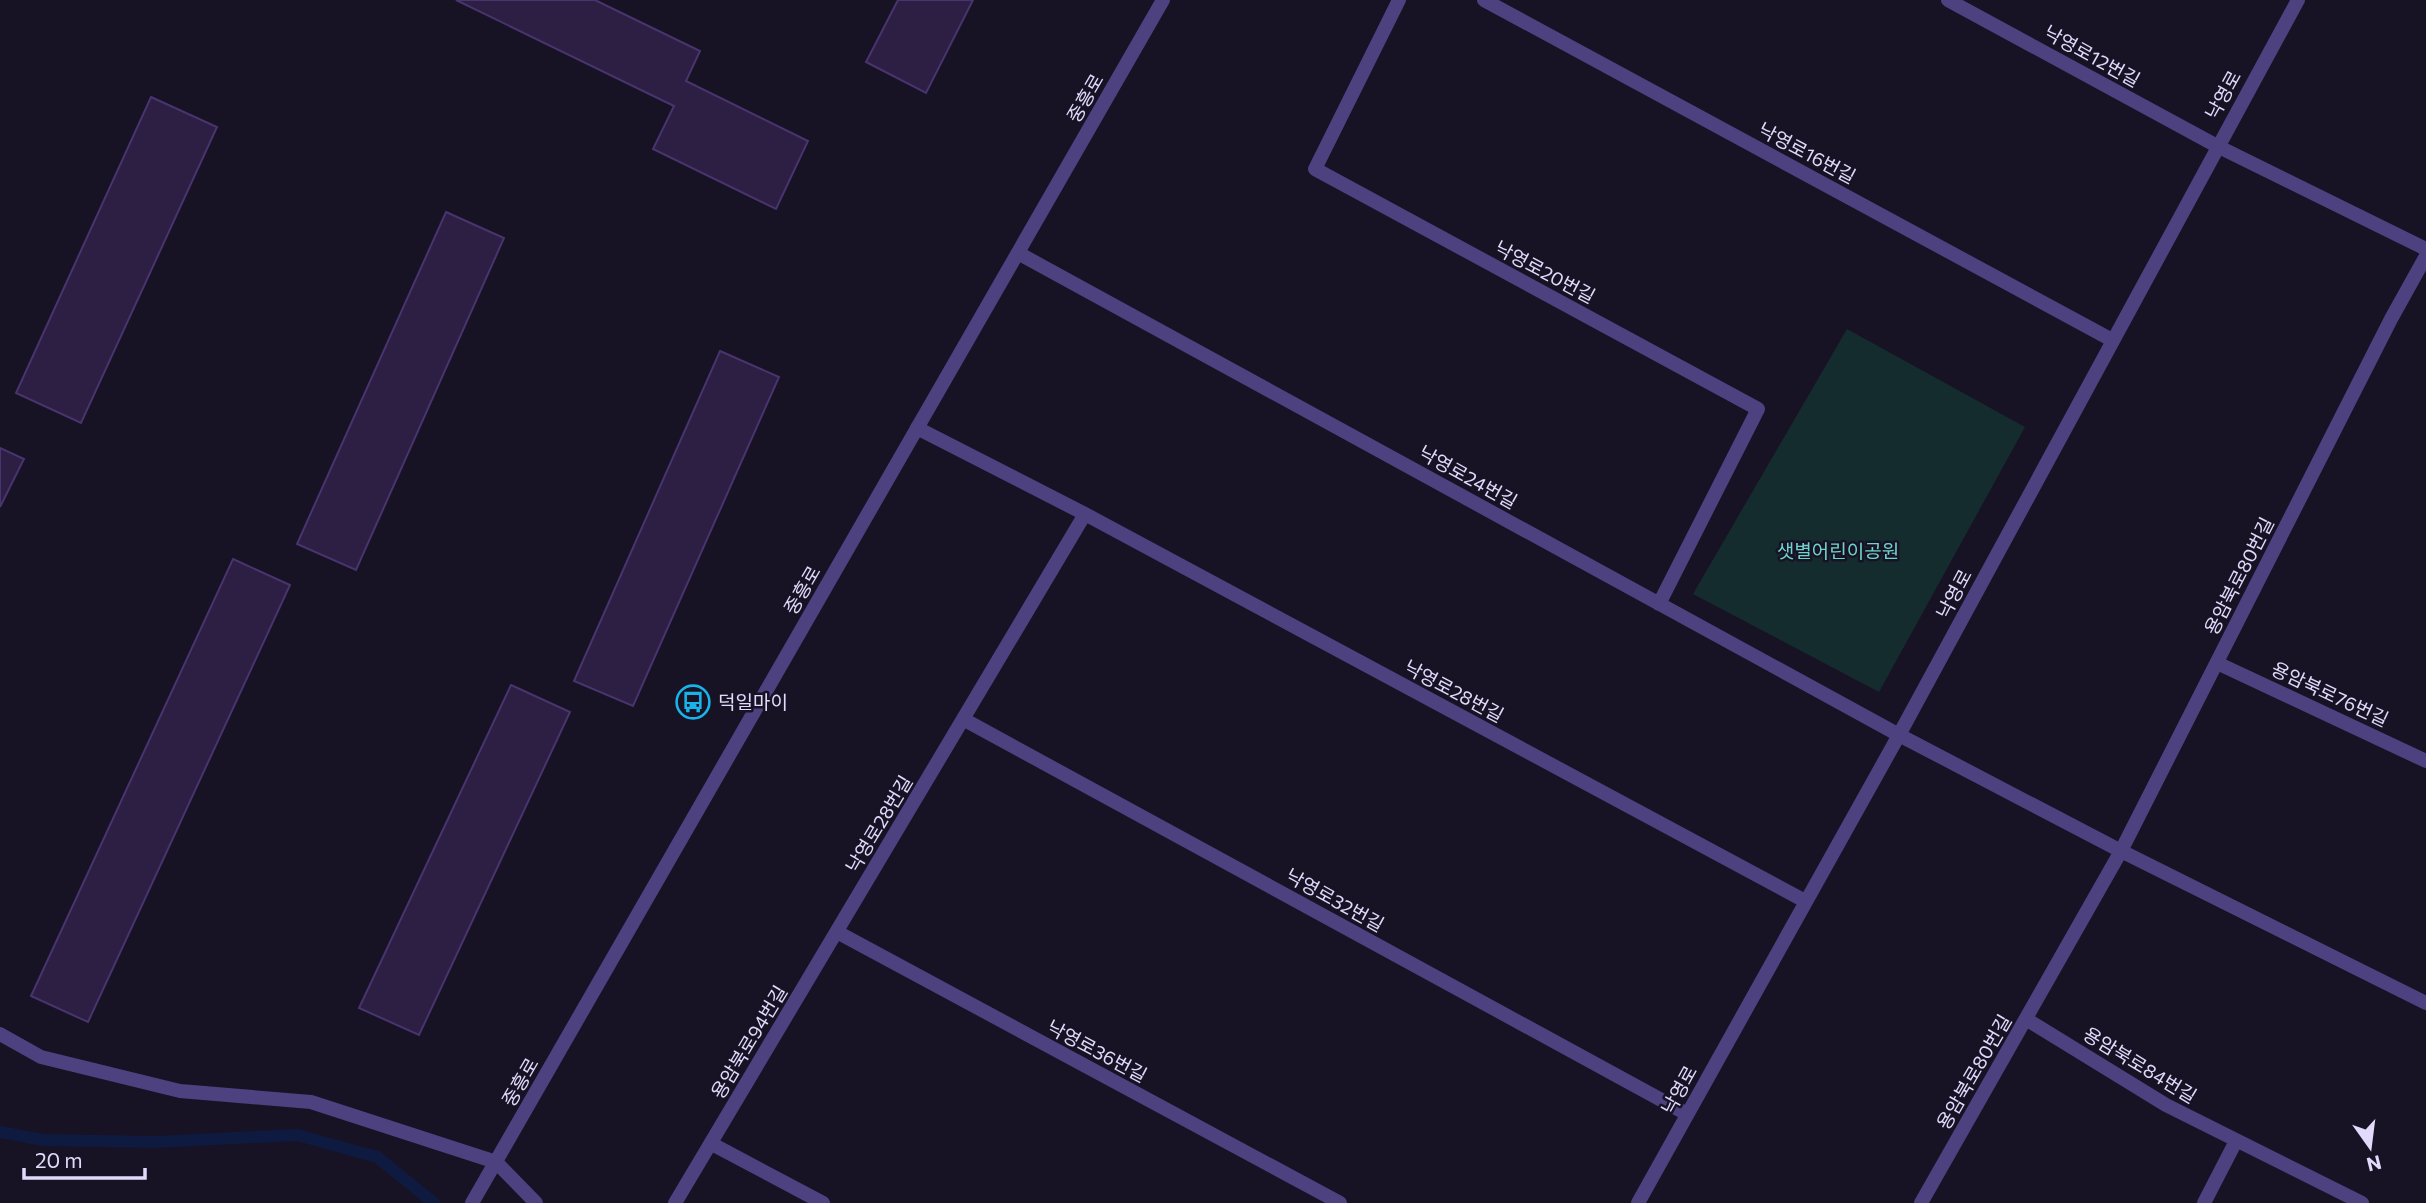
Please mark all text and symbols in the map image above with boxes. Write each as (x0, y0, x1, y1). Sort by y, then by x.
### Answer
street label: 낙영로12번길 (2040, 20, 2144, 91)
street label: 낙영로 (2200, 66, 2245, 123)
street label: 중흥로 (1061, 69, 1108, 126)
street label: 낙영로16번길 (1755, 117, 1860, 188)
street label: 낙영로20번길 (1491, 236, 1599, 308)
street label: 낙영로24번길 (1415, 440, 1521, 513)
street label: 용암북로80번길 (2199, 513, 2278, 638)
park label: 샛별어린이공원 (1777, 539, 1899, 562)
street label: 중흥로 (778, 561, 825, 618)
street label: 낙영로 (1931, 565, 1976, 622)
street label: 낙영로28번길 (1401, 655, 1508, 726)
street label: 용암북로76번길 (2268, 656, 2392, 731)
bus stop icon: 덕일마이 (674, 683, 712, 721)
place label: 덕일마이 (718, 690, 788, 713)
street label: 낙영로28번길 (841, 771, 917, 877)
street label: 낙영로32번길 (1282, 863, 1388, 936)
street label: 용암북로94번길 (706, 981, 791, 1102)
street label: 용암북로80번길 (1931, 1010, 2016, 1133)
street label: 낙영로36번길 (1043, 1015, 1151, 1086)
street label: 용암북로84번길 (2080, 1022, 2201, 1107)
street label: 중흥로 (496, 1053, 543, 1110)
street label: 낙영로 (1656, 1061, 1701, 1118)
north arrow (2335, 1112, 2405, 1182)
scale bar (24, 1136, 145, 1180)
text: 20 m (35, 1147, 83, 1172)
text: N (2365, 1151, 2384, 1177)

